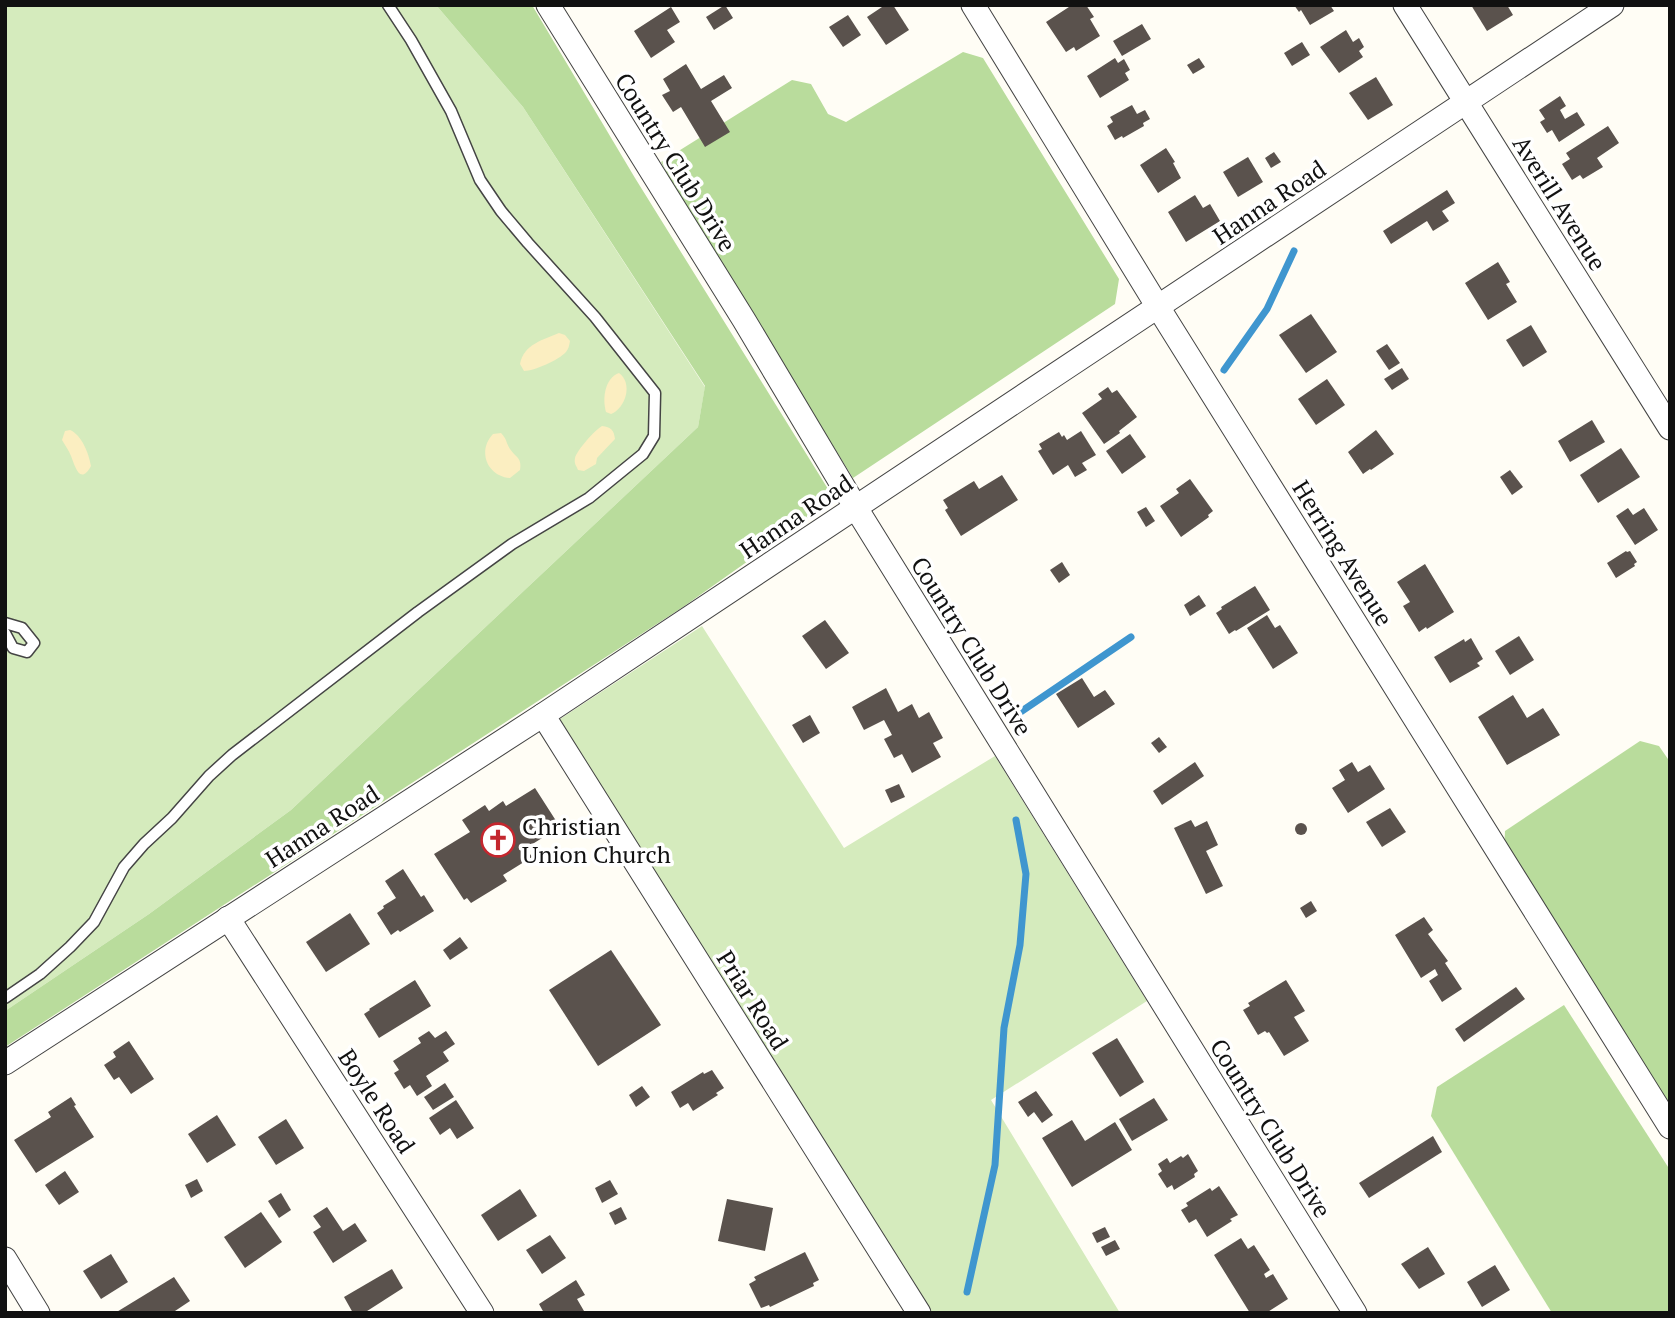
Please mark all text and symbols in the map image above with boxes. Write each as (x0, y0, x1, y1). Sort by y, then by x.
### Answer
street label: Country Club Drive (608, 66, 744, 258)
street label: Averill Avenue (1506, 130, 1614, 276)
street label: Hanna Road (1206, 152, 1332, 252)
street label: Hanna Road (733, 466, 859, 566)
street label: Herring Avenue (1285, 474, 1401, 632)
street label: Country Club Drive (904, 550, 1040, 742)
street label: Hanna Road (259, 777, 385, 875)
place label: Christian Union Church (522, 810, 671, 870)
church icon: Christian Union Church (479, 821, 517, 859)
street label: Priar Road (710, 944, 796, 1056)
street label: Country Club Drive (1203, 1032, 1339, 1224)
street label: Boyle Road (331, 1043, 423, 1159)

